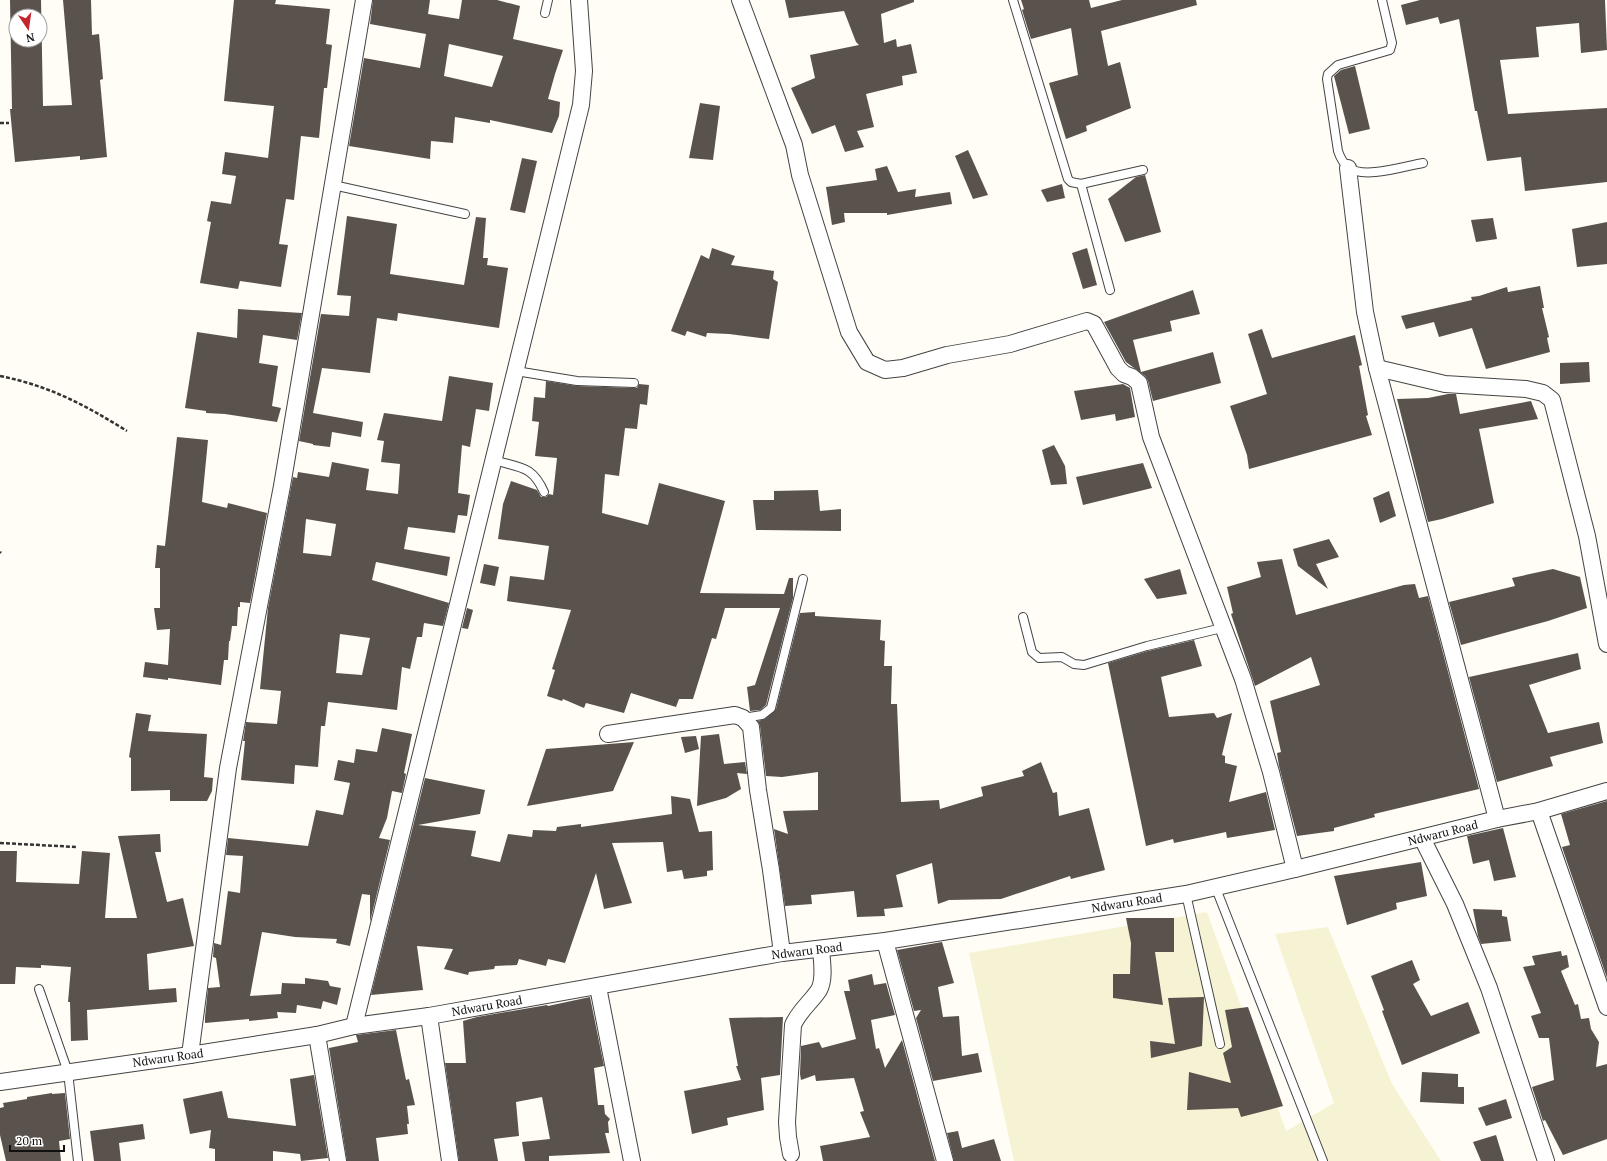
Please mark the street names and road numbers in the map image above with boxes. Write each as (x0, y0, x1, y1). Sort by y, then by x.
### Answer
street label: Ndwaru Road (1406, 817, 1480, 848)
street label: Ndwaru Road (1090, 889, 1164, 916)
street label: Ndwaru Road (771, 939, 844, 962)
street label: Ndwaru Road (450, 992, 524, 1019)
street label: Ndwaru Road (132, 1045, 205, 1070)

